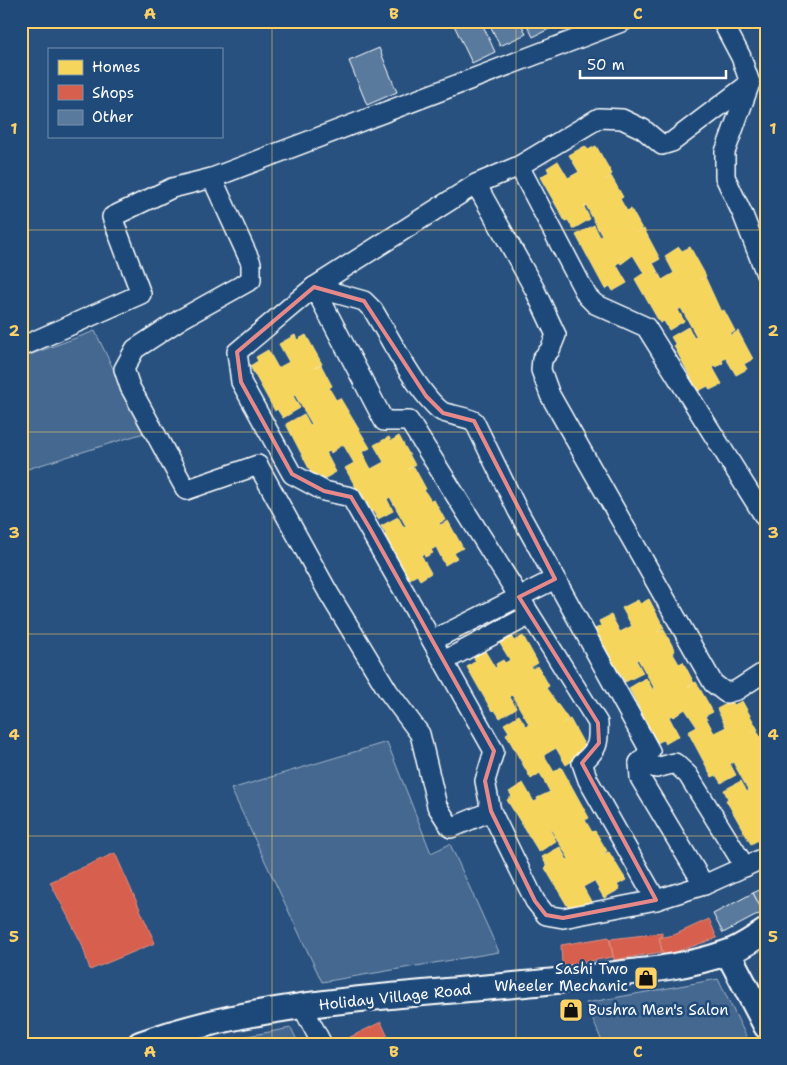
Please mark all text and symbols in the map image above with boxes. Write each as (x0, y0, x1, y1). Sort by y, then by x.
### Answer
text: A (144, 3, 156, 24)
text: B (389, 3, 399, 24)
text: C (633, 3, 643, 24)
legend (48, 48, 222, 138)
scale bar (580, 48, 726, 80)
text: 50 m (587, 55, 625, 75)
text: Homes (92, 57, 140, 77)
text: Shops (92, 83, 134, 103)
text: Other (92, 107, 134, 127)
text: 1 (10, 118, 18, 139)
text: 1 (769, 118, 777, 139)
text: 2 (8, 320, 20, 341)
text: 2 (767, 320, 779, 341)
text: 3 (8, 522, 20, 543)
text: 3 (767, 522, 779, 543)
text: 4 (8, 724, 20, 745)
text: 4 (767, 724, 779, 745)
text: 5 (9, 926, 19, 947)
text: 5 (768, 926, 778, 947)
place label: Sashi Two Wheeler Mechanic (494, 959, 628, 996)
shop icon: Sashi Two Wheeler Mechanic (633, 965, 659, 991)
street label: Holiday Village Road (318, 979, 473, 1015)
shop icon: Bushra Men's Salon (558, 997, 584, 1023)
place label: Bushra Men's Salon (588, 1000, 729, 1020)
text: A (144, 1041, 156, 1062)
text: B (389, 1041, 399, 1062)
text: C (633, 1041, 643, 1062)

